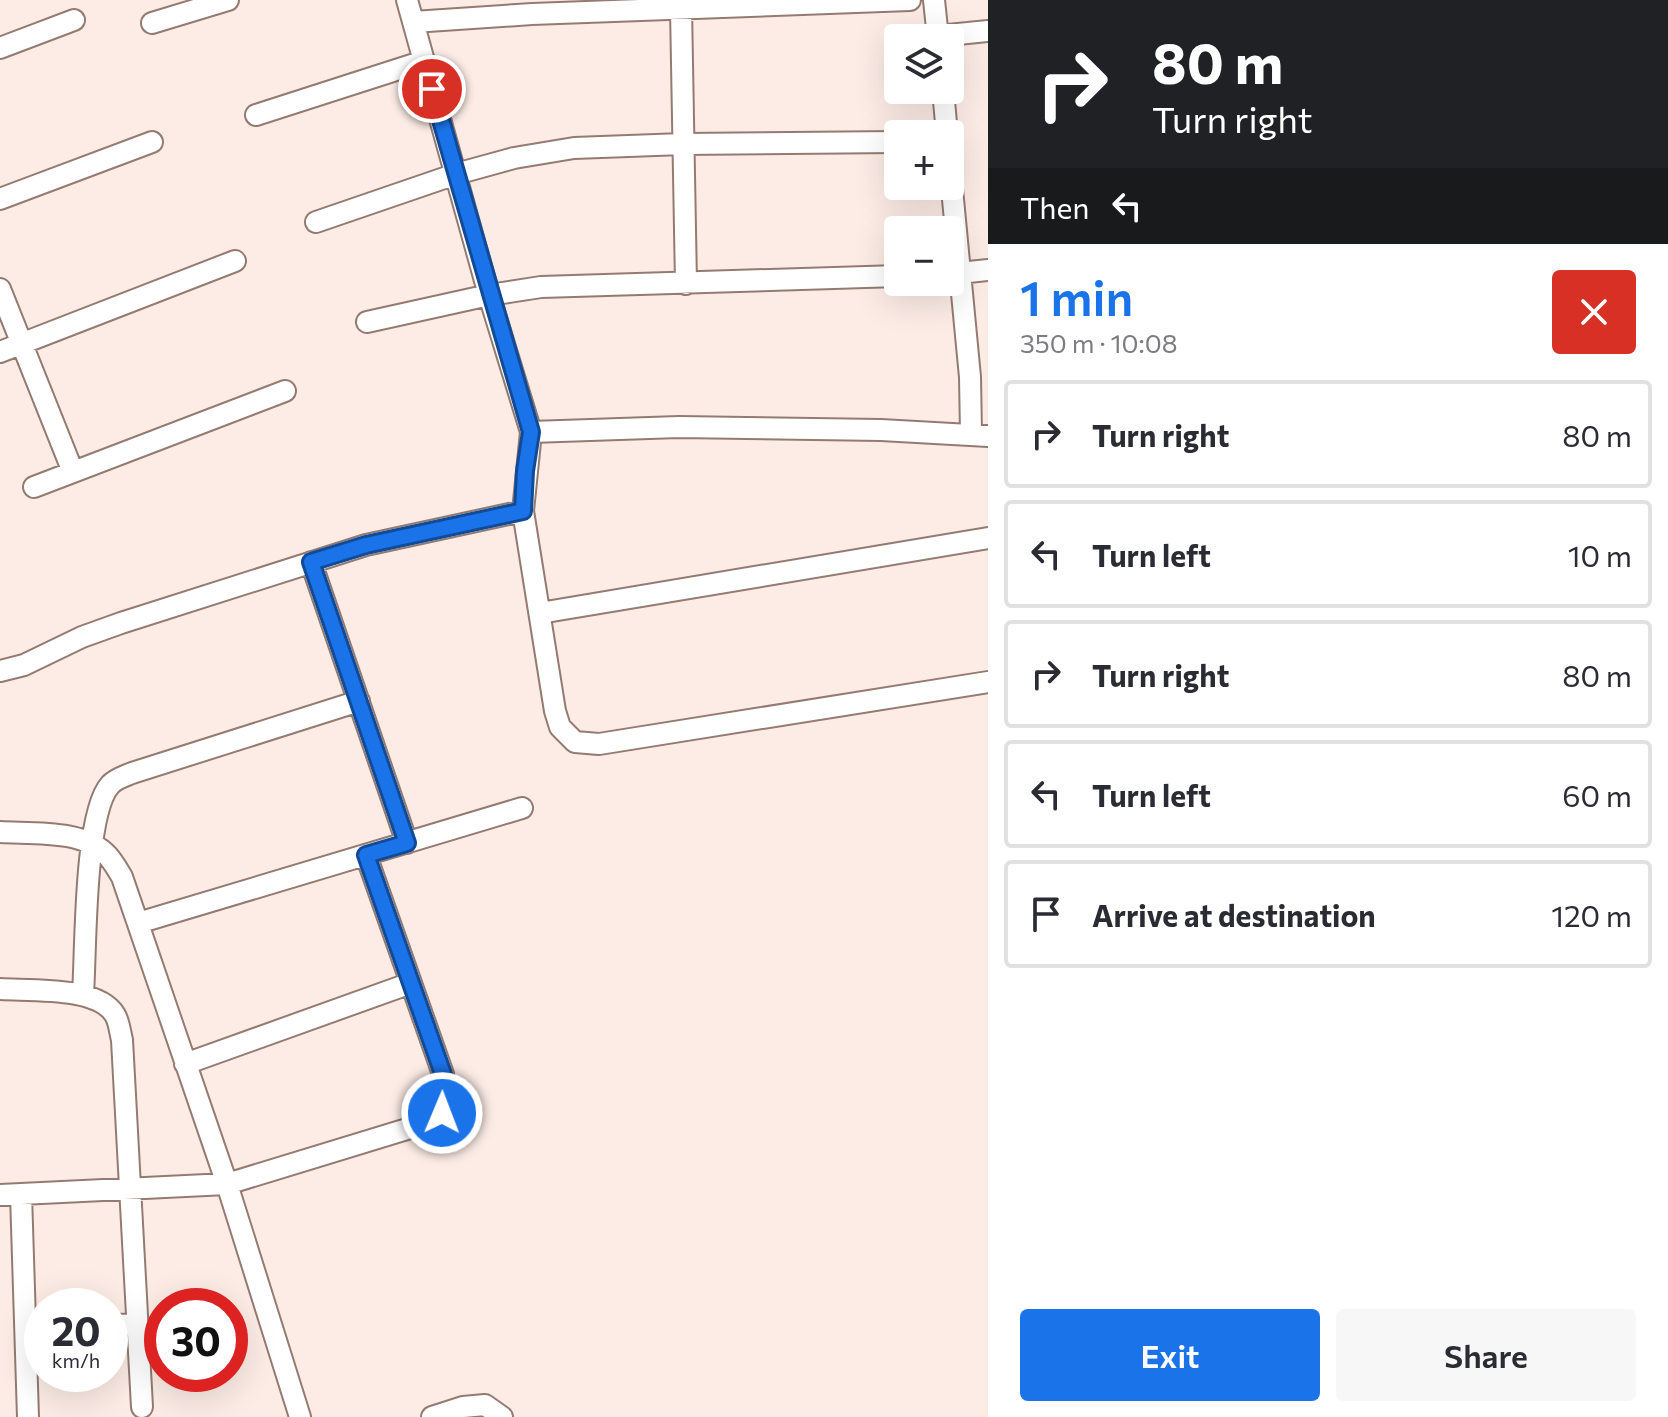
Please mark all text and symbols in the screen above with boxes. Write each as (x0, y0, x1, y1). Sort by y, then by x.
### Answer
map controls (884, 24, 964, 296)
button: layers (884, 24, 964, 104)
text: 80 m (1152, 27, 1283, 96)
icon: right (1020, 32, 1124, 136)
pin (398, 55, 466, 123)
icon: arrive (410, 67, 454, 111)
text: Turn right (1152, 96, 1313, 140)
button: + (884, 120, 964, 200)
icon: left (1105, 184, 1149, 228)
text: Then (1020, 188, 1089, 225)
button: − (884, 216, 964, 296)
text: 1 min (1020, 267, 1133, 326)
button: close (1552, 270, 1636, 354)
text: 350 m · 10:08 (1020, 327, 1177, 358)
icon: right (1024, 412, 1068, 456)
text: Turn right (1092, 416, 1229, 453)
text: 80 m (1562, 416, 1632, 453)
icon: left (1024, 532, 1068, 576)
text: Turn left (1092, 536, 1211, 573)
text: 10 m (1568, 536, 1632, 573)
icon: right (1024, 652, 1068, 696)
text: Turn right (1092, 656, 1229, 693)
text: 80 m (1562, 656, 1632, 693)
icon: left (1024, 772, 1068, 816)
text: Turn left (1092, 776, 1211, 813)
text: 60 m (1562, 776, 1632, 813)
icon: arrive (1024, 892, 1068, 936)
text: Arrive at destination (1092, 896, 1376, 933)
text: 120 m (1551, 896, 1632, 933)
position arrow (400, 1071, 484, 1155)
speed limit sign: 30 (144, 1288, 248, 1392)
text: 20 (51, 1305, 101, 1354)
button: Exit (1020, 1309, 1320, 1401)
button: Share (1336, 1309, 1636, 1401)
text: km/h (52, 1348, 100, 1372)

